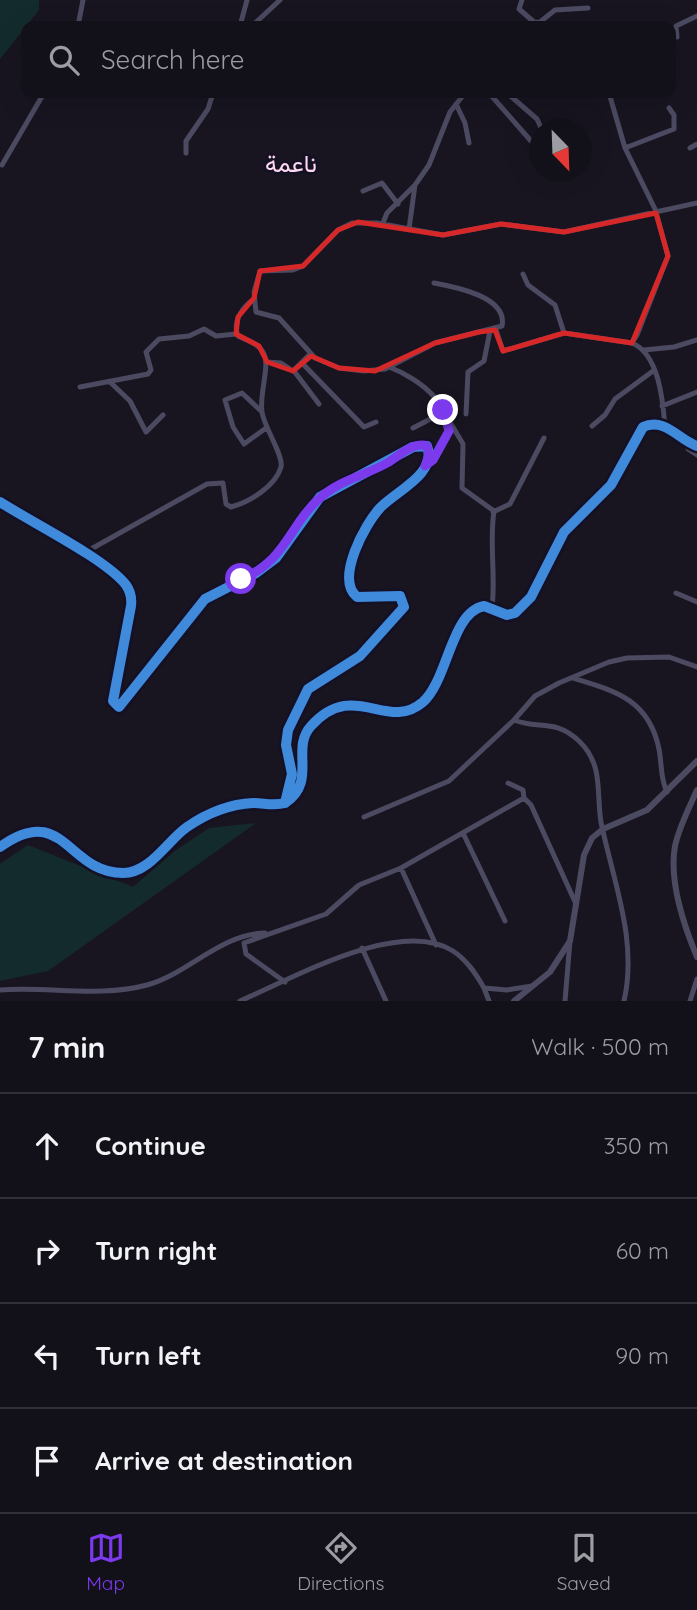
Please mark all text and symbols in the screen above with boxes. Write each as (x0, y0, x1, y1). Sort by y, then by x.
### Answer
search box (21, 21, 676, 98)
icon: search (45, 41, 83, 79)
text: Search here (101, 43, 245, 76)
north arrow (529, 119, 592, 182)
district label: ناعمة (265, 148, 317, 178)
route end (427, 394, 458, 425)
route start (225, 563, 256, 594)
text: 7 min (28, 1028, 106, 1066)
text: Walk · 500 m (531, 1032, 669, 1061)
icon: ahead (28, 1127, 66, 1165)
text: Continue (95, 1129, 206, 1162)
text: 350 m (603, 1131, 669, 1160)
icon: right (28, 1232, 66, 1270)
text: Turn right (95, 1234, 217, 1267)
text: 60 m (616, 1236, 669, 1265)
icon: left (28, 1337, 66, 1375)
text: Turn left (95, 1339, 202, 1372)
text: 90 m (615, 1341, 669, 1370)
icon: arrive (28, 1442, 66, 1480)
text: Arrive at destination (95, 1444, 353, 1477)
tab: Map (86, 1529, 125, 1595)
tab: Directions (297, 1529, 384, 1595)
tab: Saved (557, 1529, 611, 1595)

